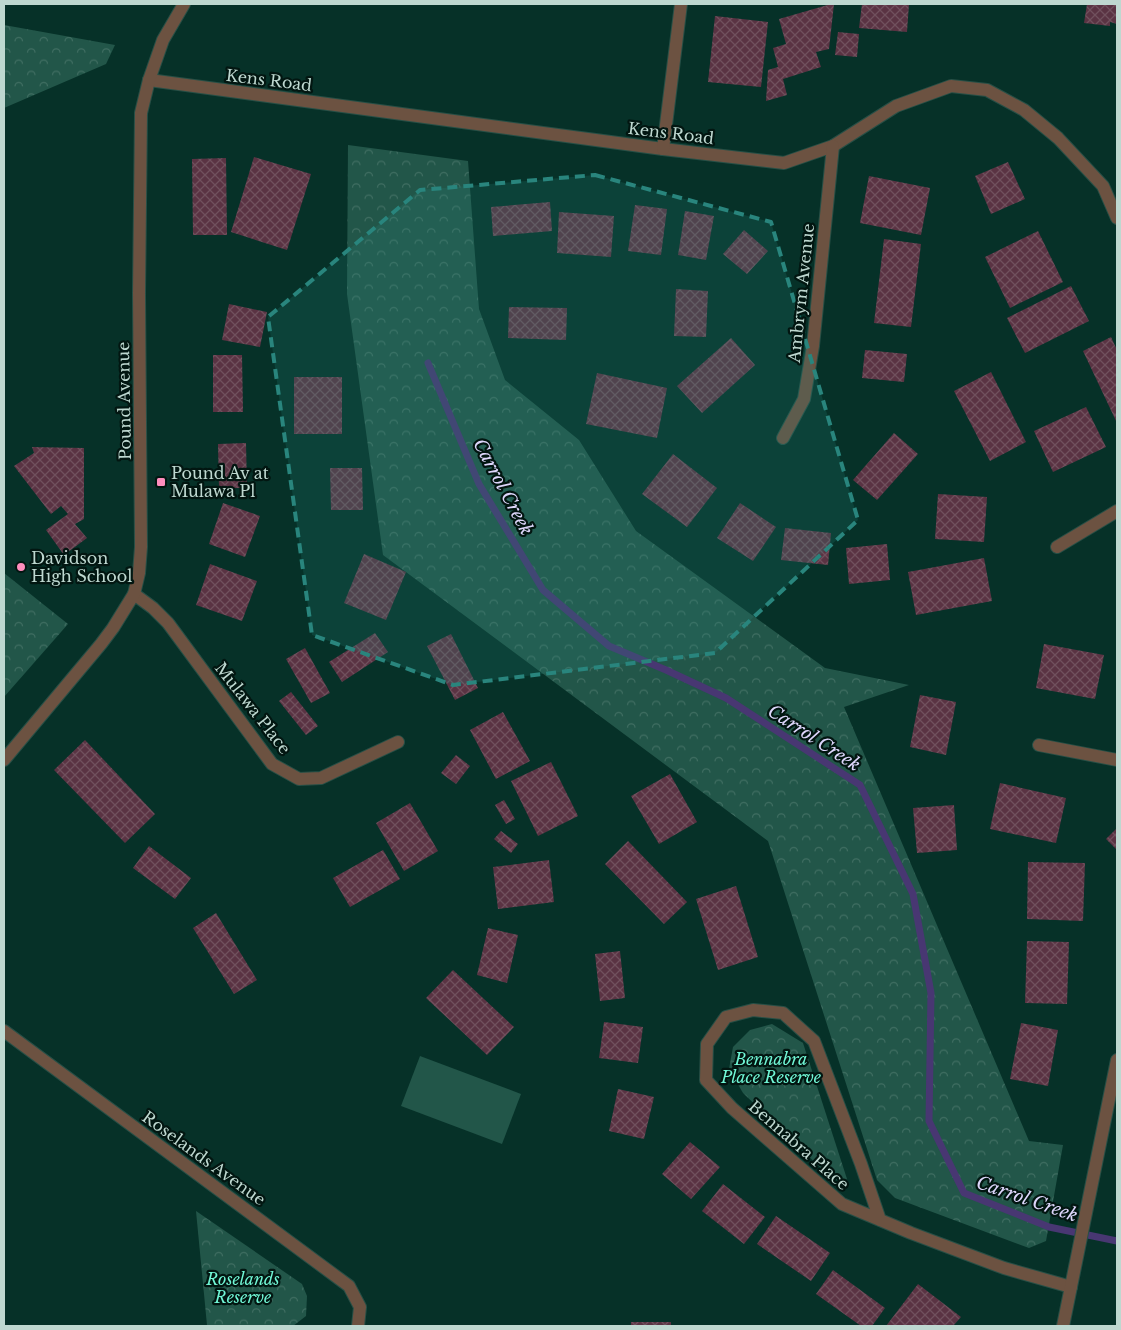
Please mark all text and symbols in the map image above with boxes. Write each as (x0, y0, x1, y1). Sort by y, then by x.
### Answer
street label: Kens Road (225, 65, 313, 95)
street label: Kens Road (627, 118, 715, 148)
street label: Ambrym Avenue (784, 222, 818, 365)
street label: Pound Avenue (113, 342, 135, 460)
water label: Carrol Creek (468, 435, 538, 539)
place label: Pound Av at Mulawa Pl (171, 463, 269, 501)
marker: Pound Av at Mulawa Pl (155, 476, 167, 488)
place label: Davidson High School (31, 548, 132, 586)
marker: Davidson High School (15, 561, 27, 573)
street label: Mulawa Place (211, 658, 295, 758)
water label: Carrol Creek (764, 700, 864, 776)
park label: Bennabra Place Reserve (720, 1049, 822, 1087)
street label: Bennabra Place (745, 1096, 853, 1194)
street label: Roselands Avenue (139, 1107, 269, 1209)
water label: Carrol Creek (973, 1171, 1081, 1227)
park label: Roselands Reserve (205, 1269, 280, 1307)

